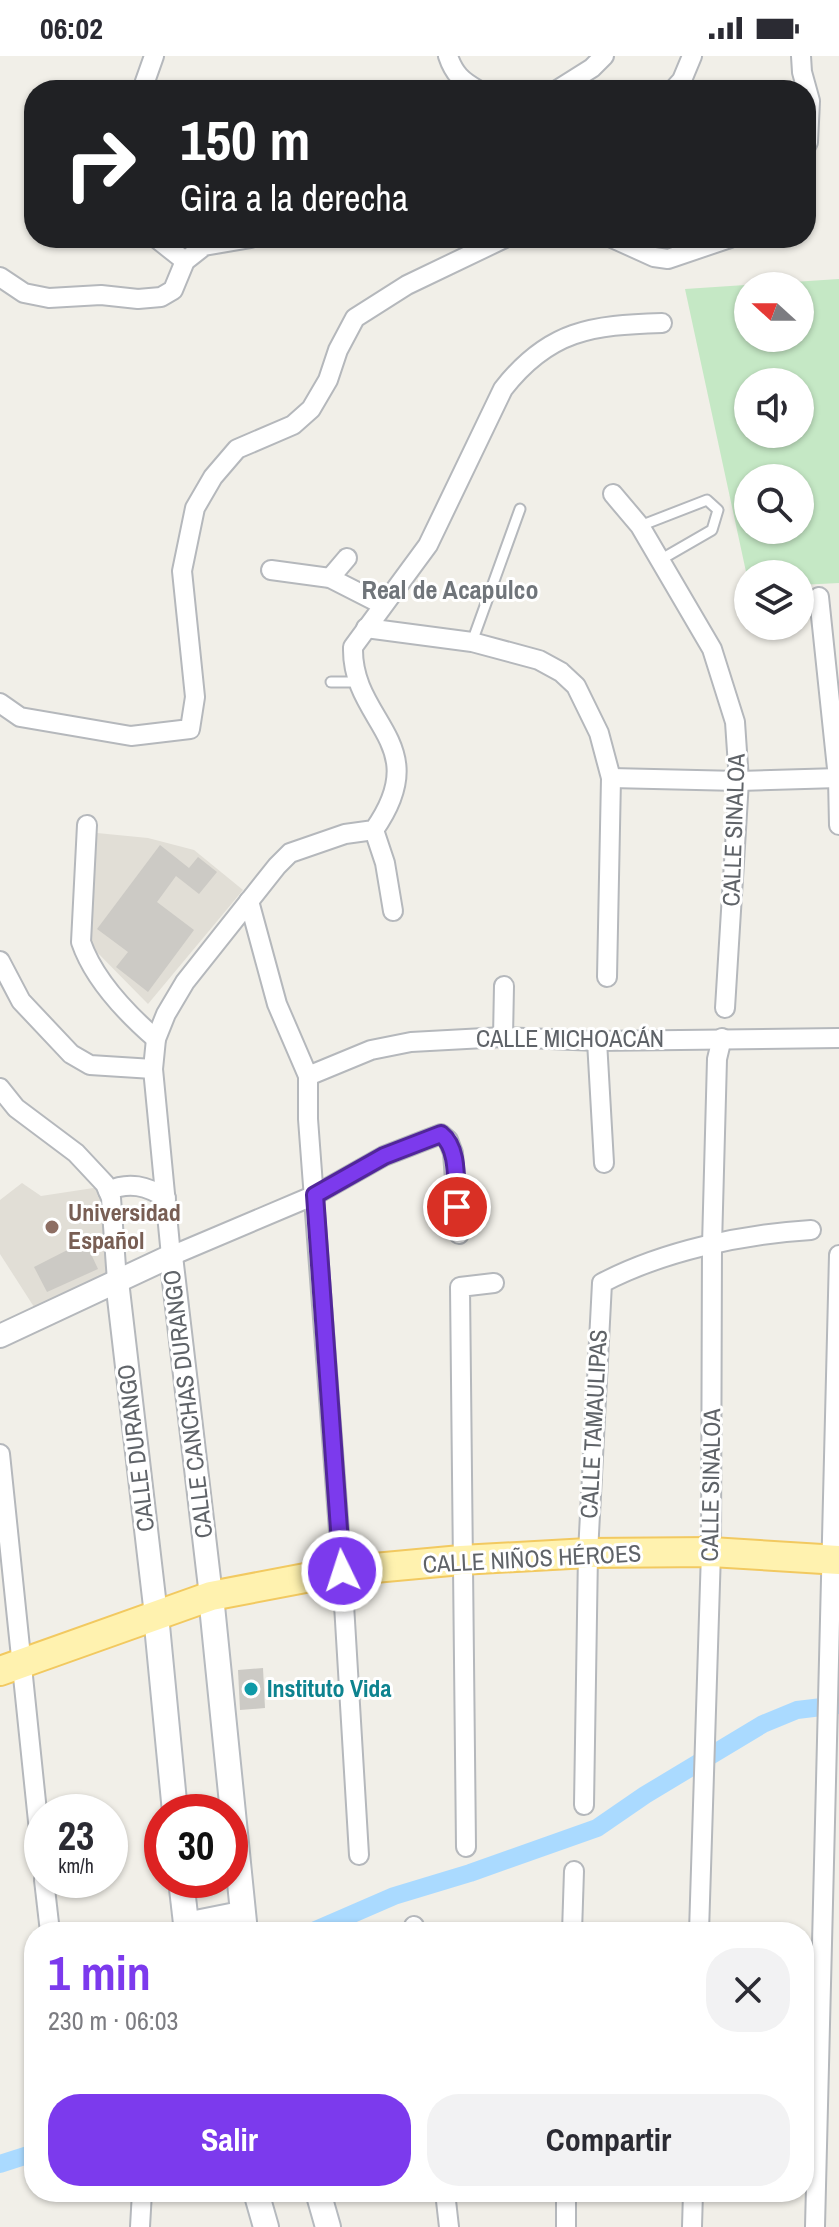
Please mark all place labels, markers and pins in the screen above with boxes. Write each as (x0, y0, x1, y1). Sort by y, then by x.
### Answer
pin (423, 1173, 491, 1241)
place label: Universidad Español (68, 1196, 181, 1256)
marker: Universidad Español (43, 1218, 61, 1236)
place label: Instituto Vida (267, 1672, 391, 1704)
marker: Instituto Vida (242, 1680, 260, 1698)

